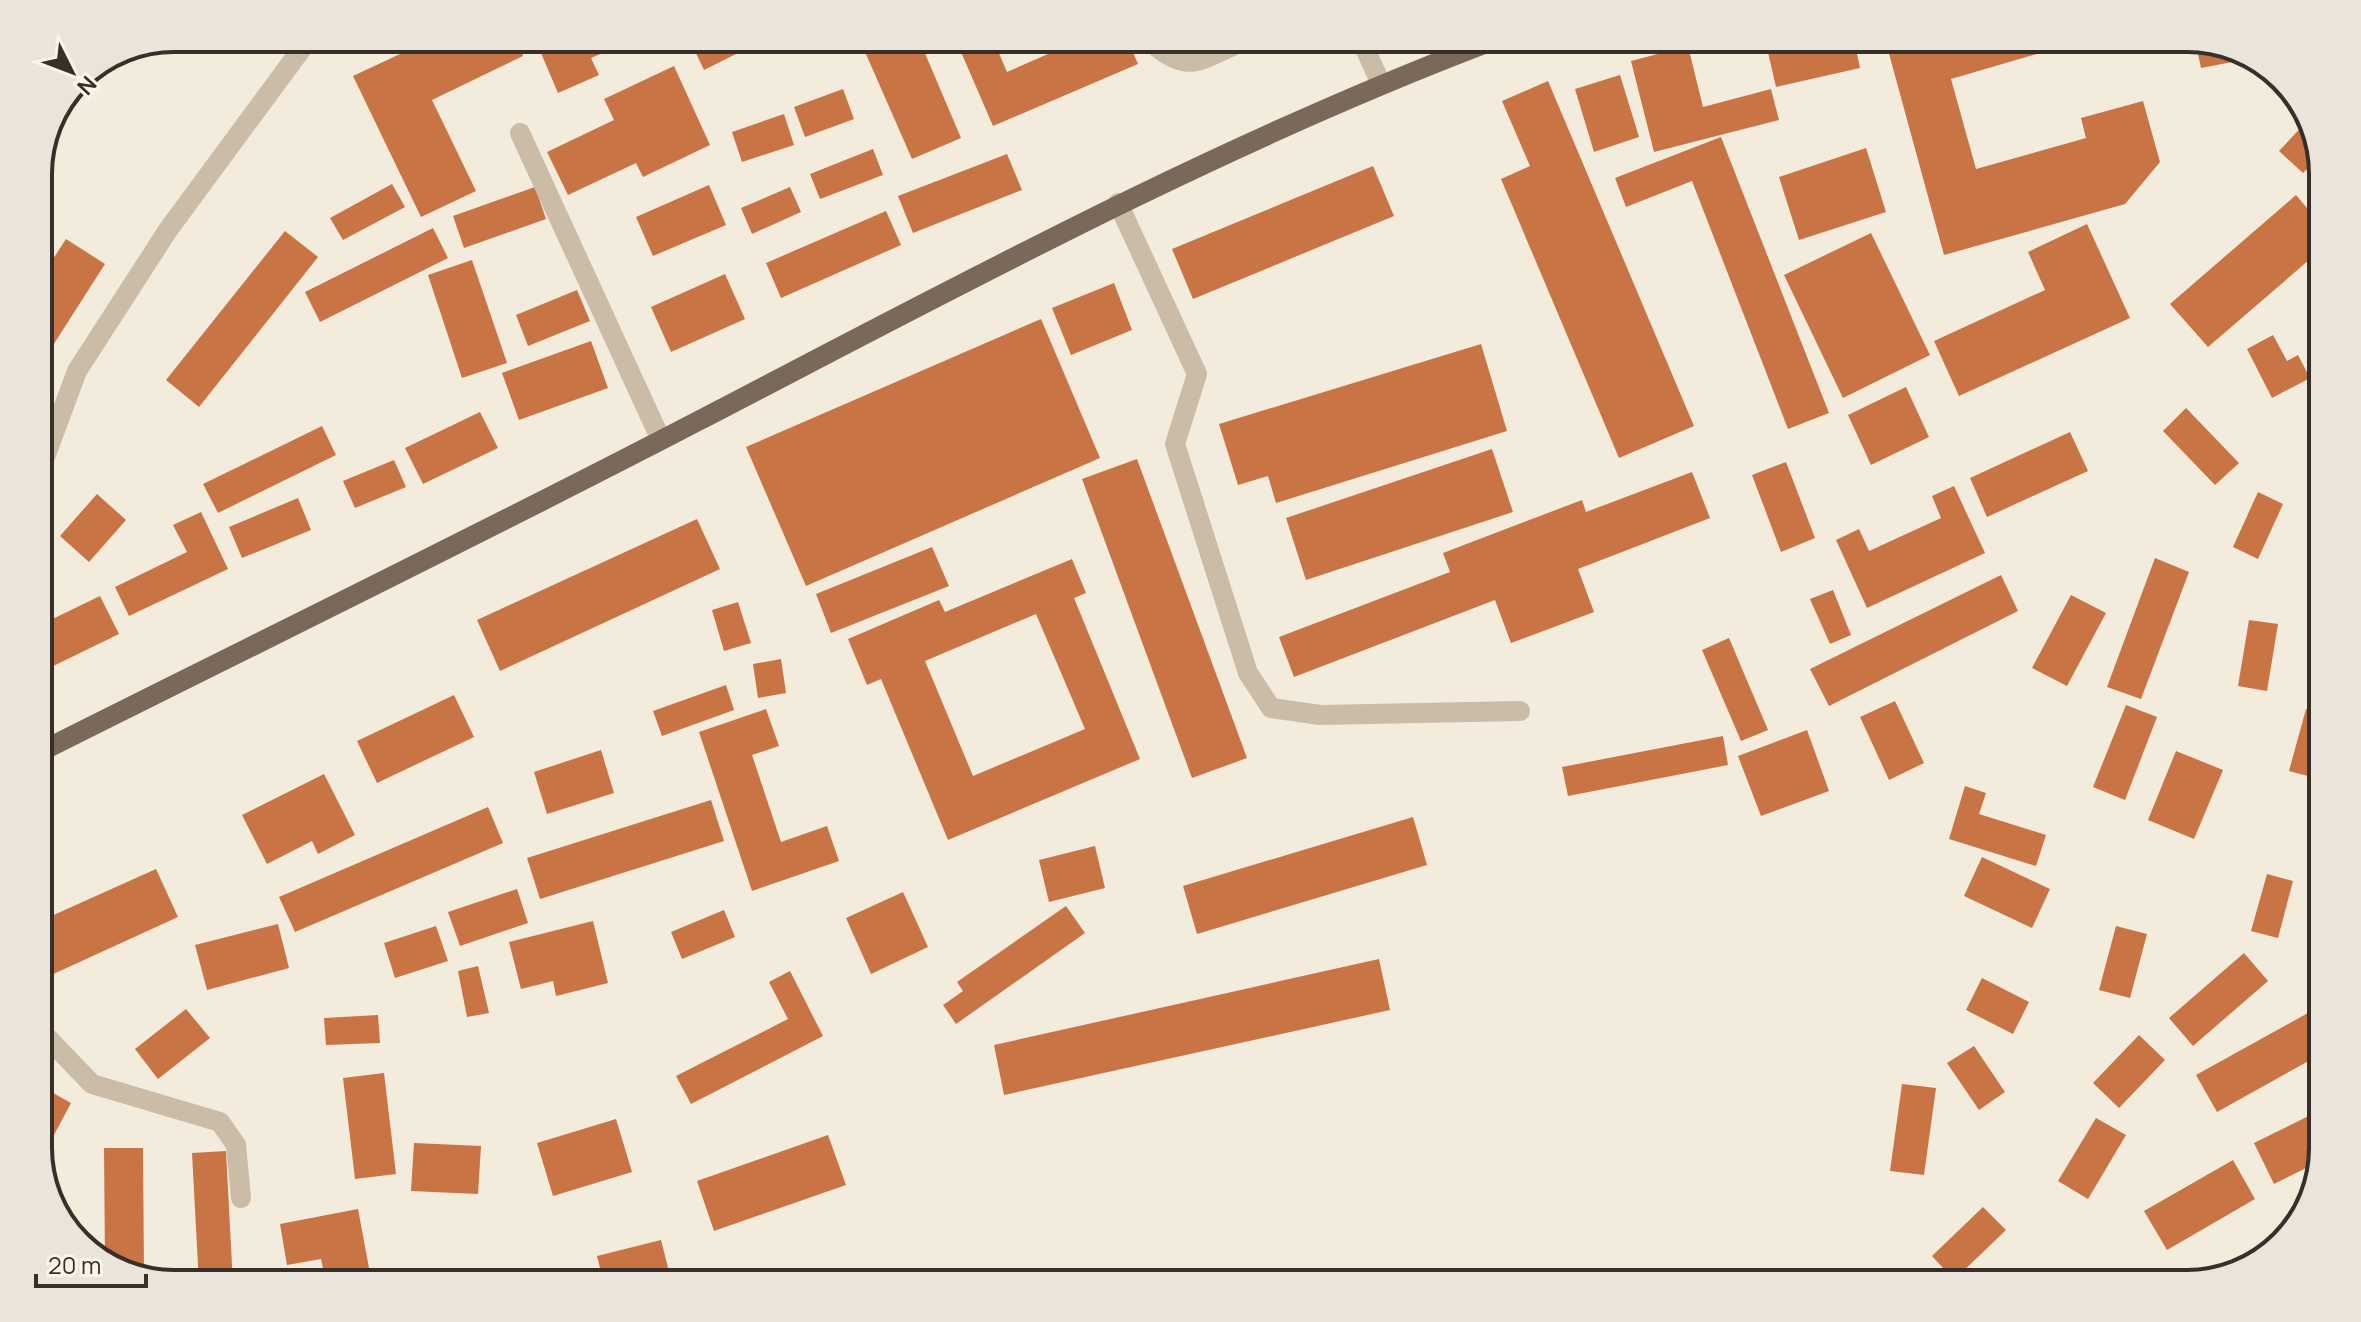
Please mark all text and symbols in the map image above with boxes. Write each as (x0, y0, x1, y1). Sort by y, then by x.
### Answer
north arrow (32, 32, 112, 112)
text: N (70, 69, 103, 101)
scale bar (36, 1238, 146, 1288)
text: 20 m (48, 1248, 101, 1281)

